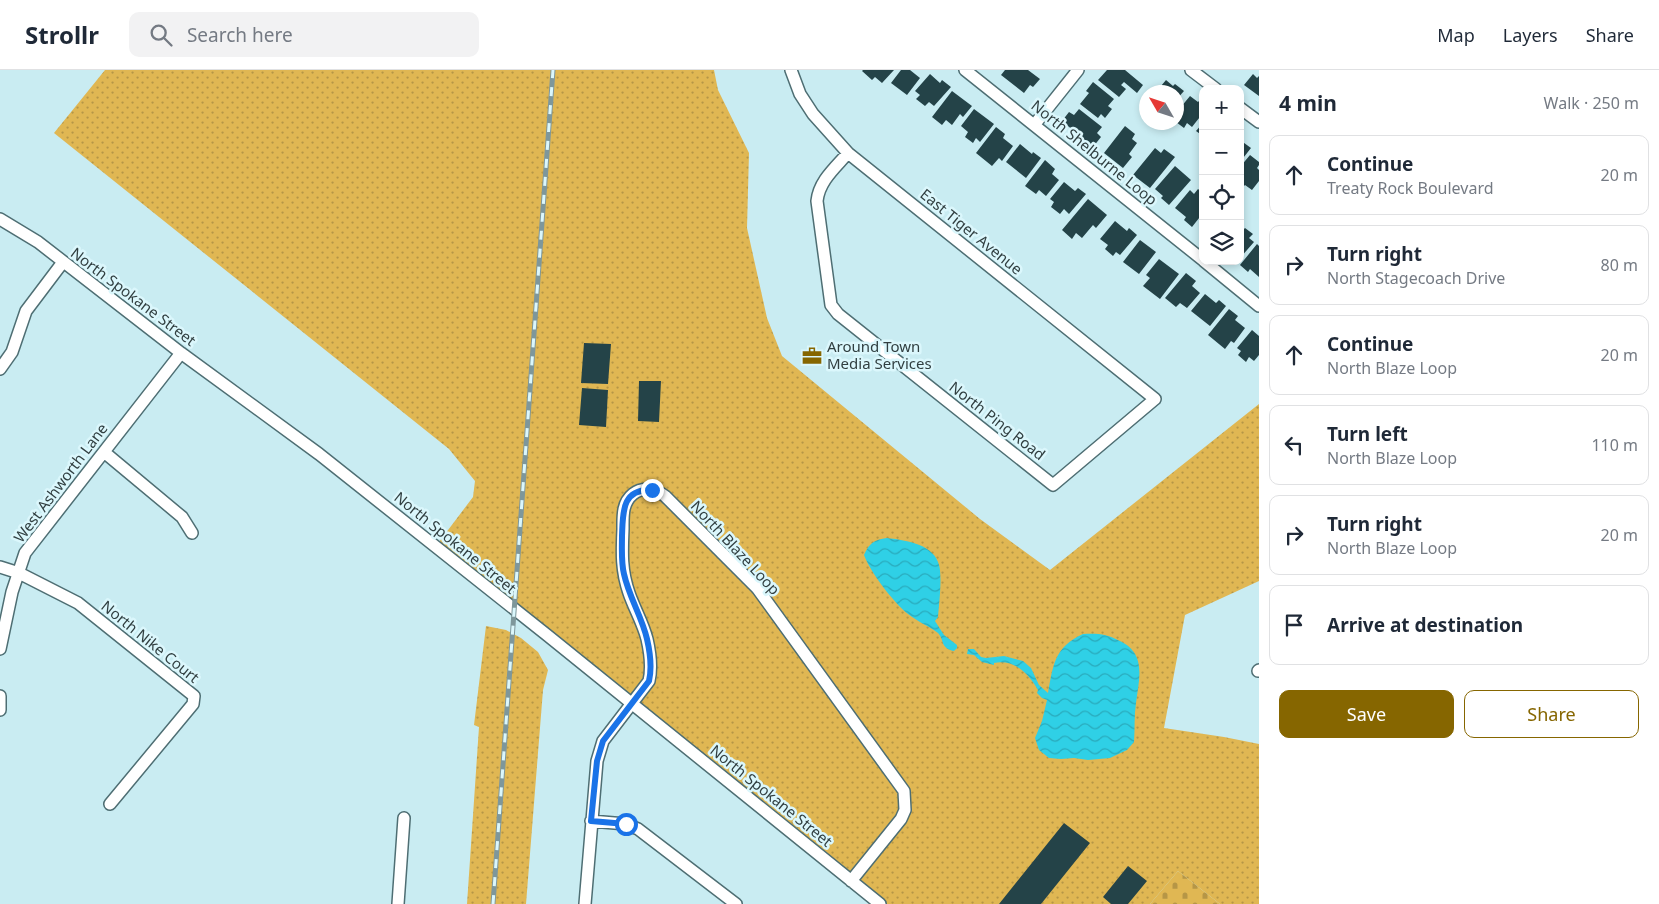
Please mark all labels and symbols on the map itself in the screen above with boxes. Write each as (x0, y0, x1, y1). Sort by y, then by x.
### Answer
north arrow (1139, 85, 1184, 130)
street label: North Shelburne Loop (1027, 95, 1162, 209)
street label: East Tiger Avenue (916, 184, 1027, 279)
street label: North Spokane Street (67, 243, 201, 350)
place label: Around Town Media Services (827, 336, 932, 373)
office icon: Around Town Media Services (801, 345, 823, 367)
street label: North Ping Road (945, 376, 1050, 464)
street label: West Ashworth Lane (9, 419, 112, 546)
route end (641, 479, 664, 502)
street label: North Spokane Street (390, 487, 521, 598)
street label: North Blaze Loop (687, 496, 785, 599)
street label: North Nike Court (98, 596, 204, 687)
street label: North Spokane Street (706, 740, 837, 851)
route start (615, 813, 638, 836)

